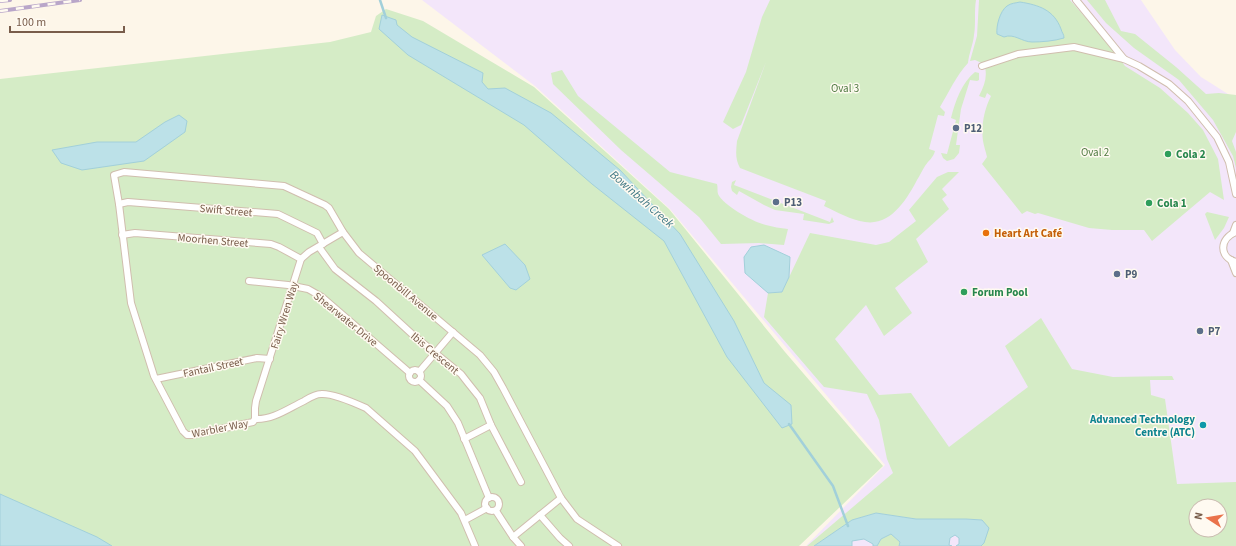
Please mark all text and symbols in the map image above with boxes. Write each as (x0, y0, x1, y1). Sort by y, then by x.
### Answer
scale bar (10, 8, 124, 34)
text: 100 m (16, 14, 46, 31)
park label: Oval 3 (831, 81, 859, 96)
place label: P12 (964, 121, 982, 136)
marker: P12 (951, 123, 961, 133)
park label: Oval 2 (1081, 145, 1109, 160)
place label: Cola 2 (1176, 147, 1206, 162)
marker: Cola 2 (1163, 149, 1173, 159)
water label: Bowinbah Creek (606, 167, 678, 232)
place label: P13 (784, 195, 802, 210)
place label: Cola 1 (1157, 196, 1187, 211)
marker: P13 (771, 197, 781, 207)
marker: Cola 1 (1144, 198, 1154, 208)
street label: Swift Street (199, 201, 253, 220)
place label: Heart Art Café (994, 226, 1063, 241)
marker: Heart Art Café (981, 228, 991, 238)
street label: Moorhen Street (177, 230, 249, 251)
street label: Spoonbill Avenue (370, 261, 442, 324)
place label: P9 (1125, 267, 1138, 282)
marker: P9 (1112, 269, 1122, 279)
street label: Fairy Wren Way (267, 280, 302, 351)
place label: Forum Pool (972, 285, 1028, 300)
marker: Forum Pool (959, 287, 969, 297)
street label: Shearwater Drive (310, 289, 381, 350)
place label: P7 (1208, 324, 1221, 339)
marker: P7 (1195, 326, 1205, 336)
street label: Ibis Crescent (407, 329, 462, 378)
street label: Fantail Street (182, 354, 245, 381)
place label: Advanced Technology Centre (ATC) (1089, 412, 1195, 440)
street label: Warbler Way (191, 416, 250, 441)
marker: Advanced Technology Centre (ATC) (1198, 420, 1208, 430)
north arrow (1188, 498, 1228, 538)
text: N (1191, 511, 1207, 521)

